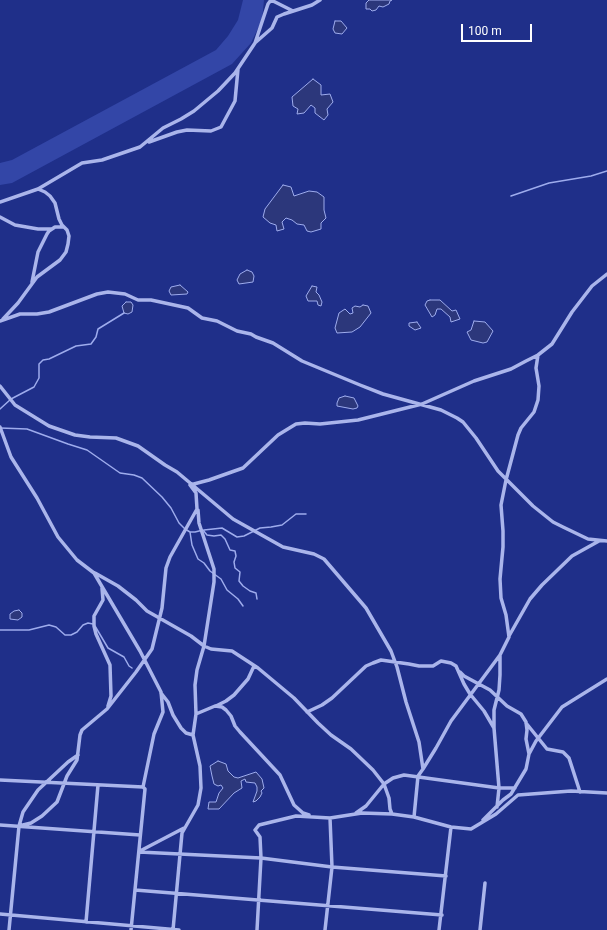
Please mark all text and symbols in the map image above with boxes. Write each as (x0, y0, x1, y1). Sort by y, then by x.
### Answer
scale bar (463, 16, 534, 42)
text: 100 m (468, 24, 502, 38)

